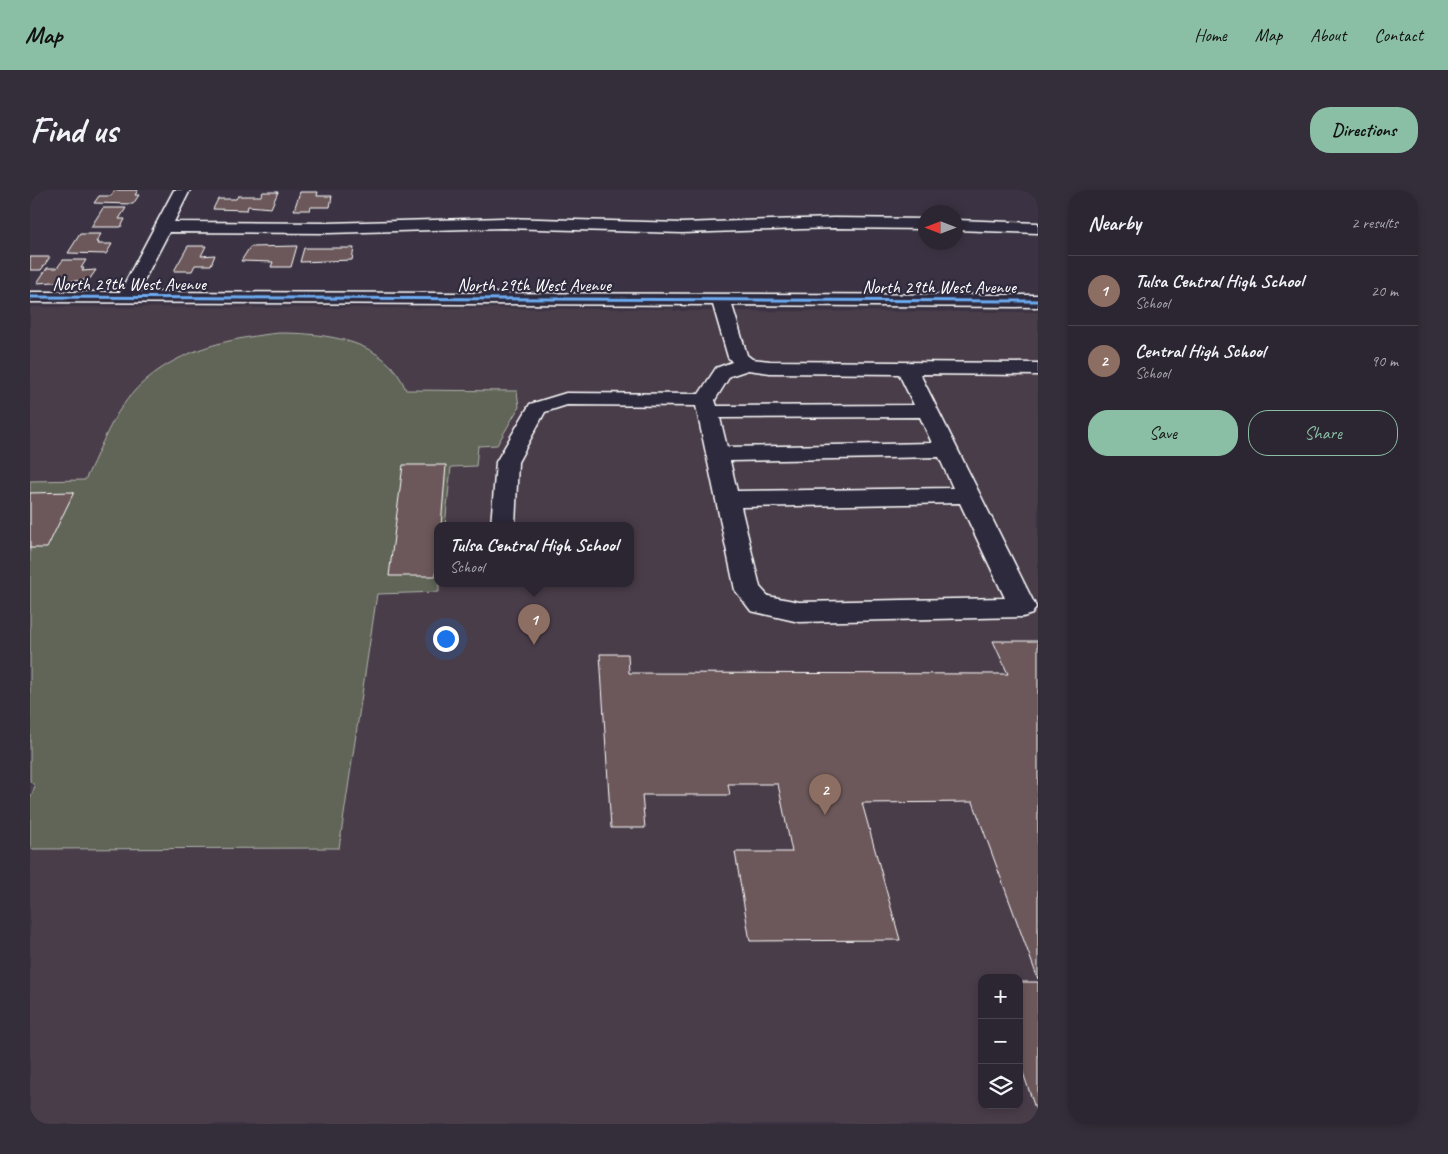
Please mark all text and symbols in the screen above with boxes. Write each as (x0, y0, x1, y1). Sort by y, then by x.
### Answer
text: Map (25, 20, 62, 50)
text: Home (1194, 24, 1227, 46)
text: Map (1255, 24, 1282, 46)
text: About (1310, 24, 1346, 46)
text: Contact (1374, 24, 1423, 46)
button: Directions (1310, 107, 1418, 153)
text: Find us (30, 108, 117, 153)
north arrow (918, 205, 963, 250)
text: Nearby (1088, 210, 1141, 236)
text: 2 results (1351, 213, 1398, 233)
text: Tulsa Central High School (1135, 269, 1303, 293)
street label: North 29th West Avenue (52, 273, 207, 295)
street label: North 29th West Avenue (457, 274, 612, 296)
street label: North 29th West Avenue (862, 276, 1017, 298)
text: 1 (1100, 281, 1108, 301)
text: 20 m (1371, 281, 1398, 301)
text: School (1135, 293, 1169, 313)
text: Central High School (1135, 339, 1265, 363)
text: 2 (1100, 351, 1108, 371)
text: 90 m (1371, 351, 1398, 371)
text: School (1135, 363, 1169, 383)
button: Save (1088, 410, 1238, 456)
button: Share (1248, 410, 1398, 456)
popup (434, 522, 634, 587)
text: Tulsa Central High School (450, 533, 618, 557)
text: School (450, 557, 484, 577)
pin: 1 (518, 604, 550, 645)
your location (433, 626, 459, 652)
pin: 2 (809, 774, 841, 815)
map controls (978, 974, 1023, 1109)
button: + (978, 974, 1023, 1019)
button: − (978, 1019, 1023, 1064)
button: layers (978, 1064, 1023, 1109)

